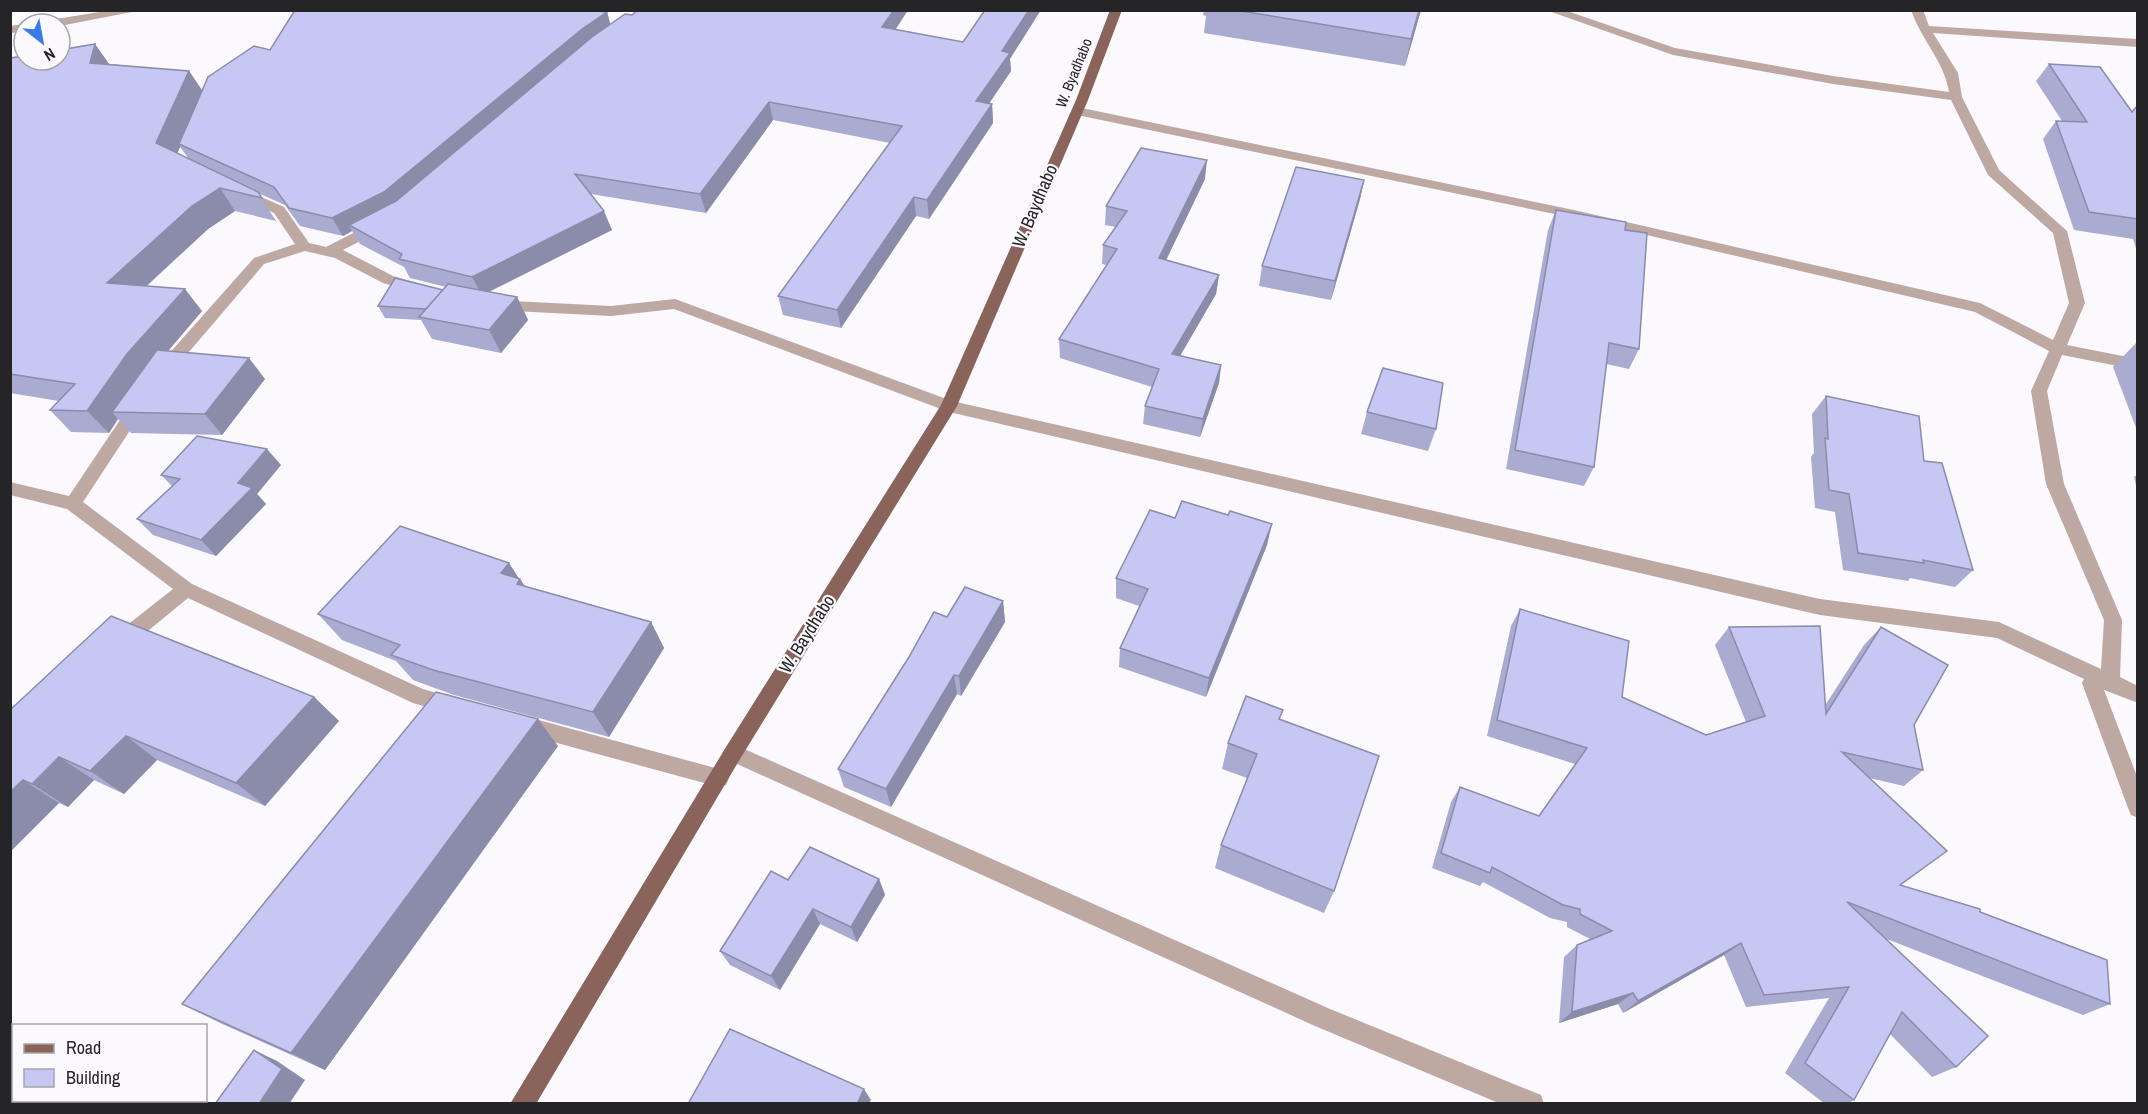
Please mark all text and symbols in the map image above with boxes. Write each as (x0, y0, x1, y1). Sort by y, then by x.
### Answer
north arrow (12, 12, 72, 72)
street label: W. Byadhabo (1050, 35, 1097, 111)
text: N (40, 43, 59, 67)
street label: W. Baydhabo (1006, 161, 1063, 251)
street label: W. Baydhabo (773, 590, 840, 678)
legend (12, 1024, 207, 1102)
text: Road (66, 1035, 101, 1060)
text: Building (66, 1065, 121, 1090)

